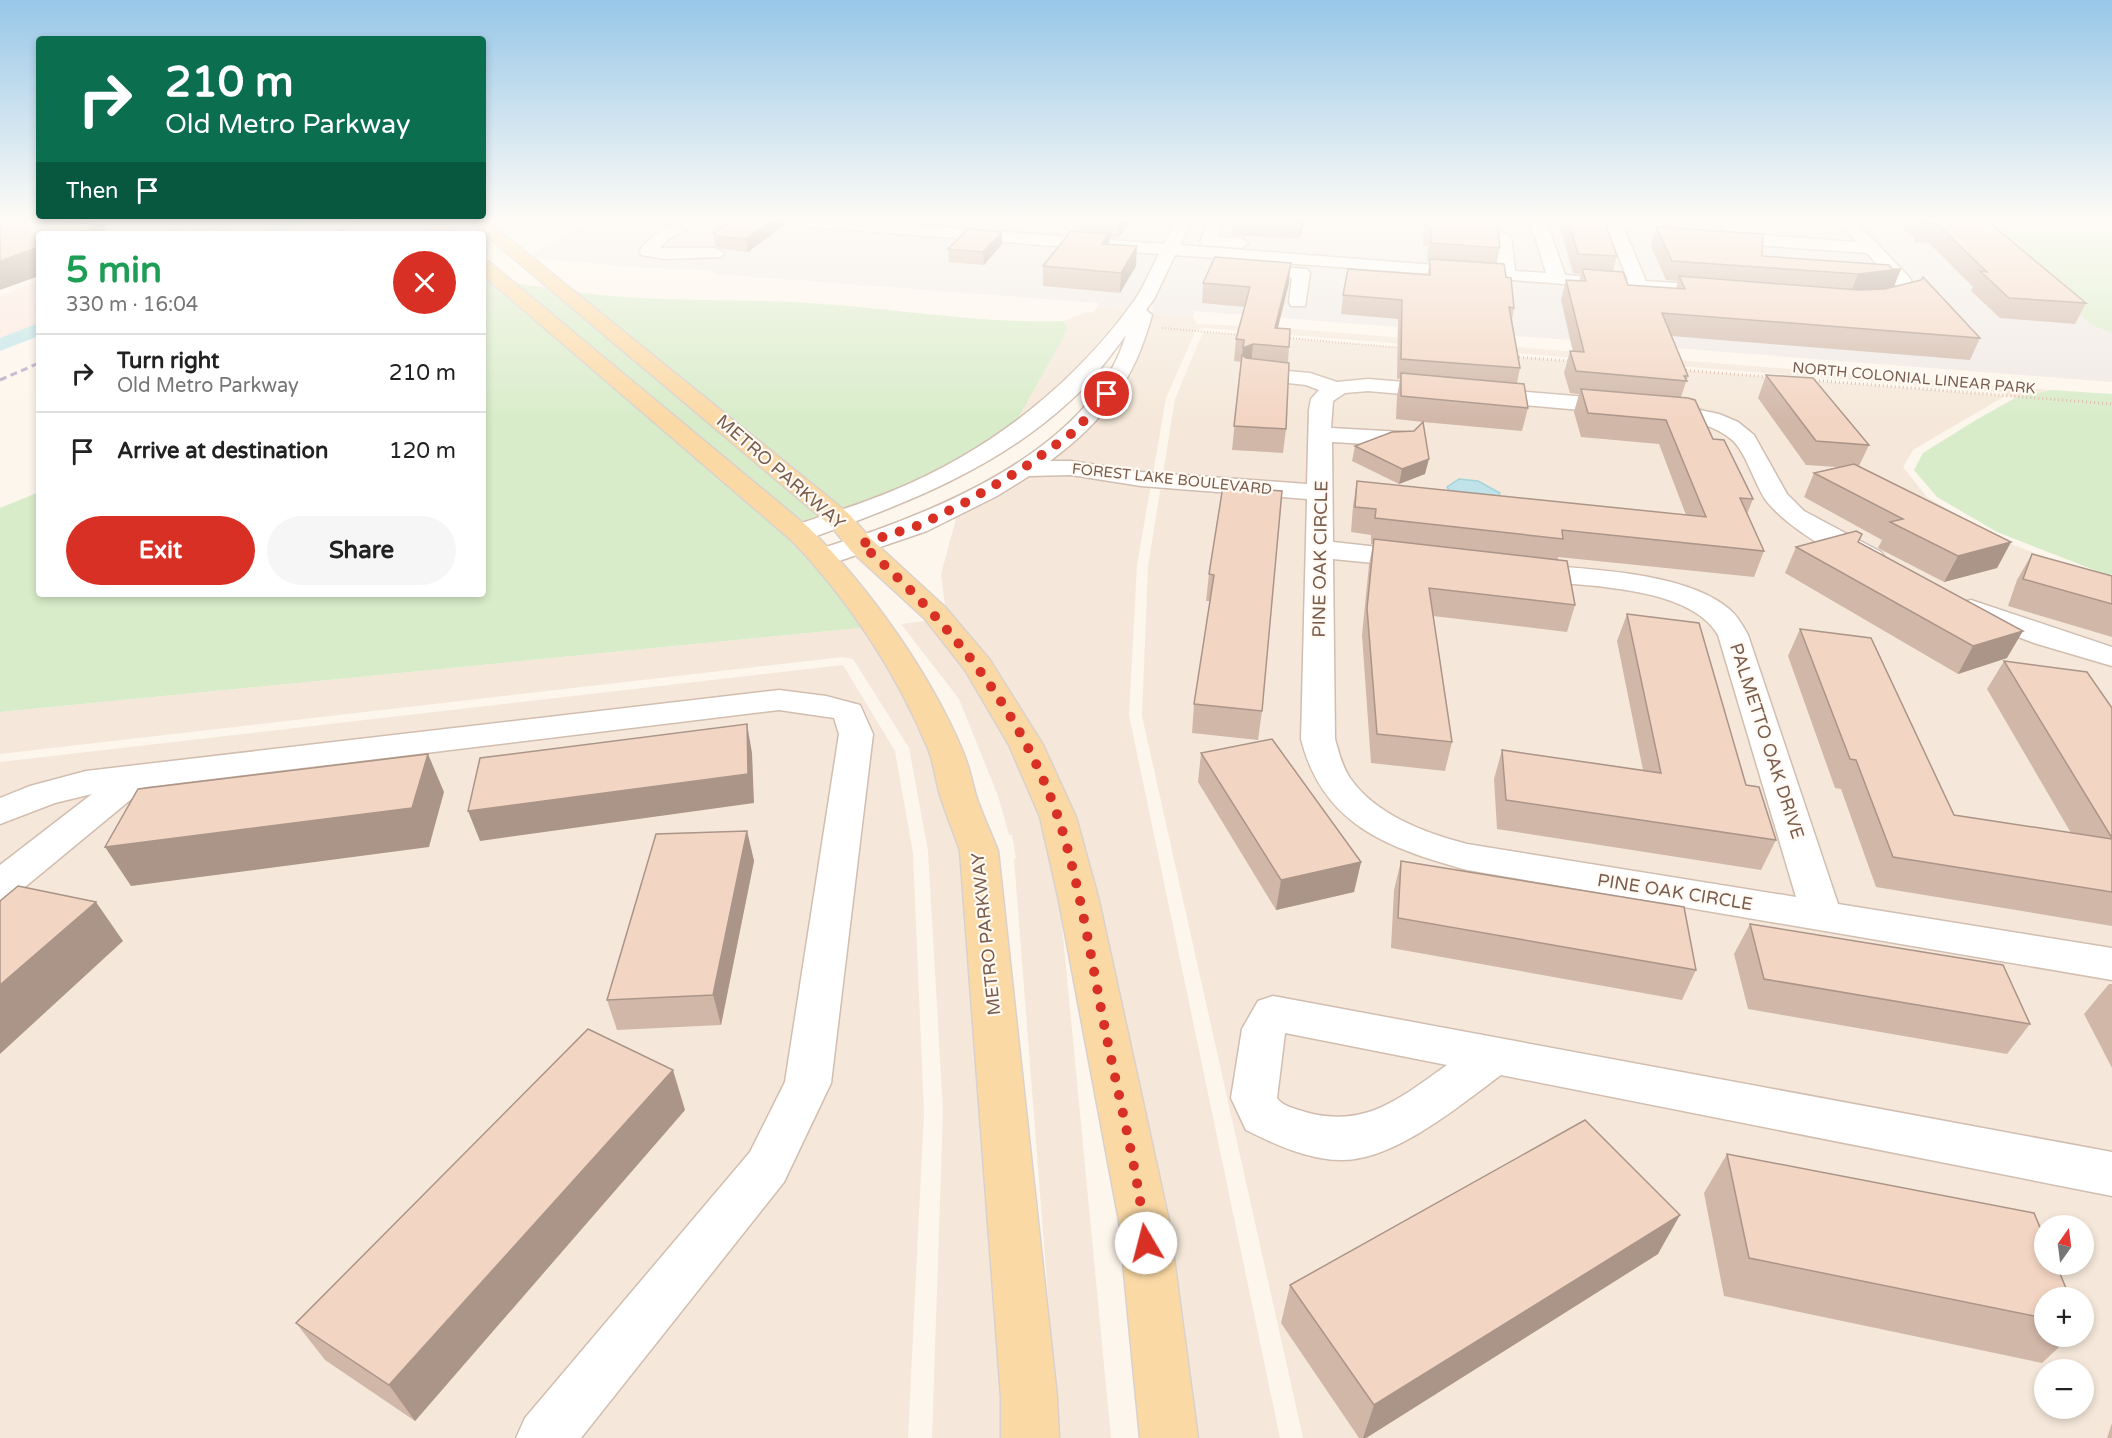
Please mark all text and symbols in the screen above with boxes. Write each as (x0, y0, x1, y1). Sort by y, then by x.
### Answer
text: 210 m (165, 57, 294, 108)
icon: right (66, 60, 144, 138)
text: Old Metro Parkway (165, 108, 410, 141)
icon: arrive (131, 174, 164, 207)
text: Then (66, 178, 119, 204)
text: 5 min (66, 249, 162, 292)
button: close (393, 251, 456, 314)
text: 330 m · 16:04 (66, 293, 198, 317)
text: Turn right (117, 348, 219, 374)
icon: right (66, 357, 99, 390)
street label: NORTH COLONIAL LINEAR PARK (1792, 358, 2036, 398)
text: 210 m (389, 360, 456, 386)
pin (1081, 368, 1132, 419)
text: Old Metro Parkway (117, 374, 299, 398)
icon: arrive (1090, 377, 1123, 410)
street label: METRO PARKWAY (712, 410, 850, 534)
icon: arrive (66, 435, 99, 468)
text: Arrive at destination (117, 438, 328, 464)
text: 120 m (389, 438, 456, 464)
street label: FOREST LAKE BOULEVARD (1071, 460, 1273, 498)
street label: PINE OAK CIRCLE (1308, 480, 1332, 638)
button: Exit (66, 516, 255, 585)
button: Share (267, 516, 456, 585)
street label: PALMETTO OAK DRIVE (1725, 640, 1809, 842)
street label: METRO PARKWAY (966, 851, 1005, 1017)
street label: PINE OAK CIRCLE (1596, 869, 1754, 915)
position arrow (1114, 1211, 1178, 1275)
north arrow (2034, 1215, 2094, 1275)
map controls (2034, 1215, 2094, 1419)
button: + (2034, 1287, 2094, 1347)
button: − (2034, 1359, 2094, 1419)

